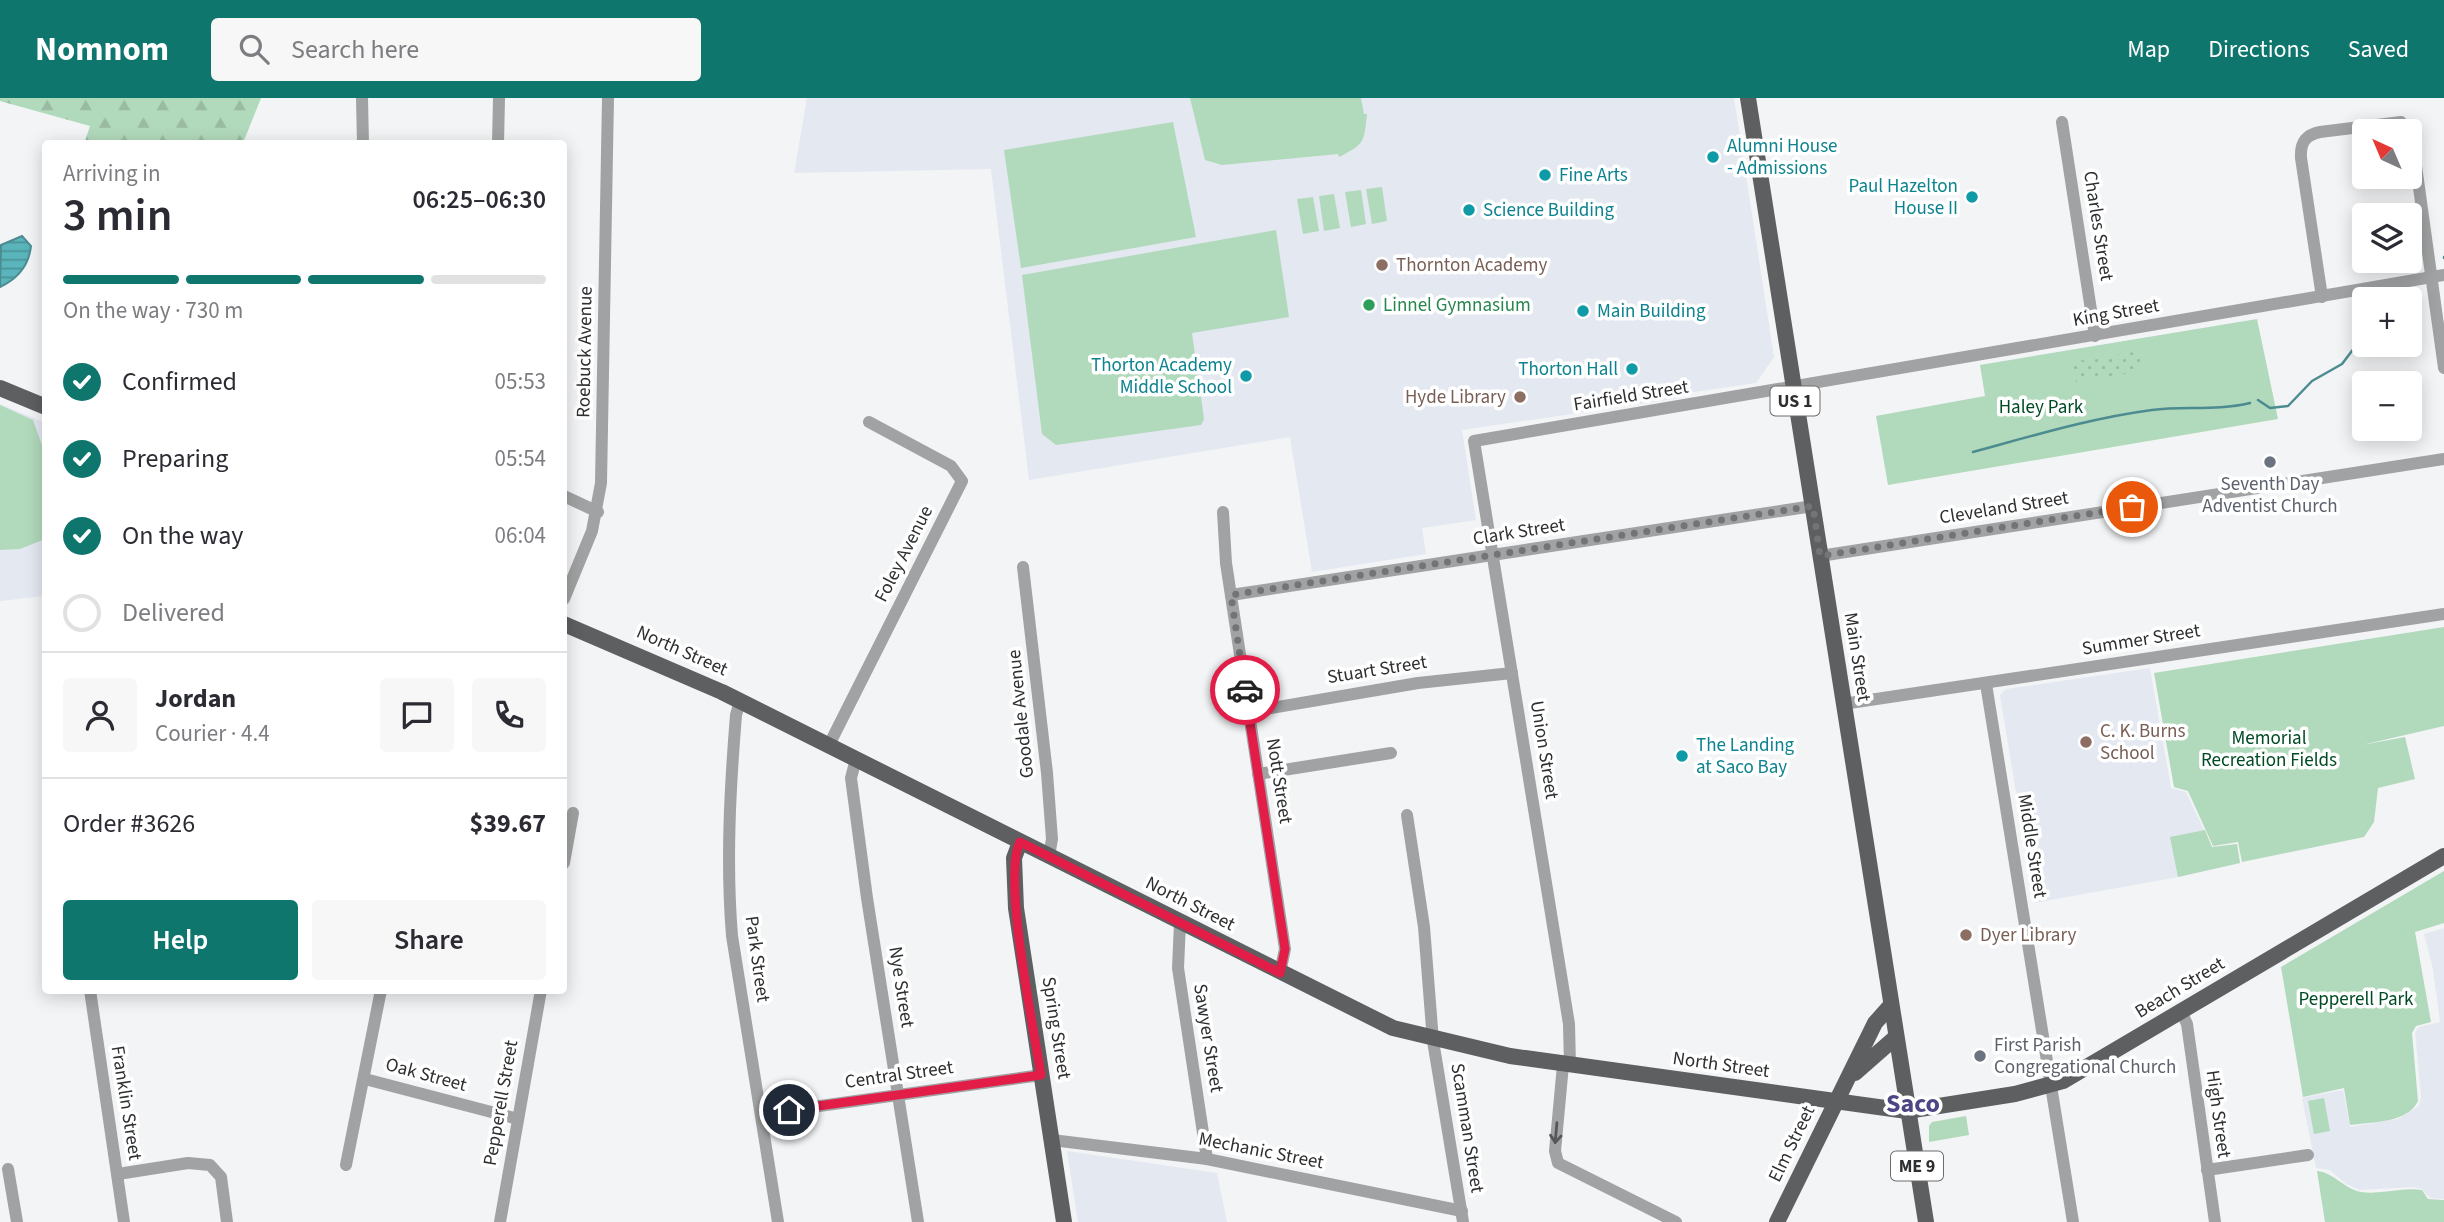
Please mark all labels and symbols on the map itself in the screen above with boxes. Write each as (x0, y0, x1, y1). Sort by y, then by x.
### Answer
north arrow (2352, 119, 2422, 189)
place label: Alumni House - Admissions (1727, 133, 1838, 182)
marker: Alumni House - Admissions (1705, 149, 1721, 165)
place label: Fine Arts (1559, 162, 1628, 189)
marker: Fine Arts (1537, 167, 1553, 183)
street label: Charles Street (2076, 169, 2120, 283)
place label: Paul Hazelton House II (1849, 173, 1958, 222)
marker: Paul Hazelton House II (1964, 189, 1980, 205)
place label: Science Building (1483, 197, 1614, 224)
marker: Science Building (1461, 202, 1477, 218)
place label: Thornton Academy (1396, 252, 1548, 279)
marker: Thornton Academy (1374, 257, 1390, 273)
street label: Roebuck Avenue (570, 286, 600, 418)
place label: Linnel Gymnasium (1383, 292, 1531, 319)
street label: King Street (2071, 292, 2162, 334)
marker: Linnel Gymnasium (1361, 297, 1377, 313)
place label: Main Building (1597, 298, 1706, 325)
marker: Main Building (1575, 303, 1591, 319)
place label: Thorton Academy Middle School (1091, 352, 1232, 401)
place label: Thorton Hall (1518, 356, 1618, 383)
marker: Thorton Hall (1624, 361, 1640, 377)
marker: Thorton Academy Middle School (1238, 368, 1254, 384)
street label: Fairfield Street (1572, 374, 1691, 418)
place label: Hyde Library (1405, 384, 1506, 411)
road number: US 1 (1770, 386, 1820, 416)
marker: Hyde Library (1512, 389, 1528, 405)
park label: Haley Park (1999, 394, 2084, 421)
marker: Seventh Day Adventist Church (2262, 454, 2278, 470)
place label: Seventh Day Adventist Church (2202, 471, 2338, 520)
pin (2102, 477, 2162, 537)
street label: Cleveland Street (1938, 484, 2071, 532)
street label: Foley Avenue (868, 501, 940, 607)
street label: Clark Street (1471, 511, 1567, 553)
street label: Main Street (1837, 611, 1877, 704)
street label: Summer Street (2080, 617, 2203, 663)
street label: North Street (632, 619, 732, 683)
street label: Goodale Avenue (1001, 648, 1041, 780)
street label: Stuart Street (1325, 649, 1429, 691)
courier (1210, 655, 1280, 725)
street label: Union Street (1523, 699, 1565, 802)
place label: C. K. Burns School (2100, 718, 2185, 767)
park label: Memorial Recreation Fields (2201, 725, 2337, 774)
place label: The Landing at Saco Bay (1696, 732, 1795, 781)
marker: C. K. Burns School (2078, 734, 2094, 750)
street label: Nott Street (1259, 736, 1299, 826)
marker: The Landing at Saco Bay (1674, 748, 1690, 764)
street label: Middle Street (2010, 792, 2054, 901)
street label: North Street (1141, 870, 1240, 938)
street label: Park Street (738, 914, 776, 1004)
place label: Dyer Library (1980, 922, 2077, 949)
marker: Dyer Library (1958, 927, 1974, 943)
street label: Nye Street (881, 944, 921, 1030)
street label: Beach Street (2130, 950, 2230, 1025)
street label: Spring Street (1035, 975, 1078, 1082)
street label: Sawyer Street (1186, 982, 1230, 1095)
park label: Pepperell Park (2298, 986, 2414, 1013)
place label: First Parish Congregational Church (1994, 1032, 2176, 1081)
street label: Pepperell Street (477, 1037, 525, 1168)
street label: Franklin Street (104, 1044, 148, 1163)
street label: North Street (1671, 1045, 1772, 1085)
marker: First Parish Congregational Church (1972, 1048, 1988, 1064)
street label: Oak Street (382, 1051, 470, 1099)
street label: Central Street (843, 1054, 955, 1096)
street label: Scamman Street (1443, 1061, 1491, 1195)
street label: High Street (2198, 1068, 2238, 1160)
pin (759, 1080, 819, 1140)
district label: Saco (1886, 1085, 1940, 1122)
street label: Elm Street (1762, 1101, 1822, 1187)
one-way arrow (1550, 1121, 1563, 1144)
street label: Mechanic Street (1196, 1126, 1326, 1176)
road number: ME 9 (1891, 1152, 1943, 1181)

